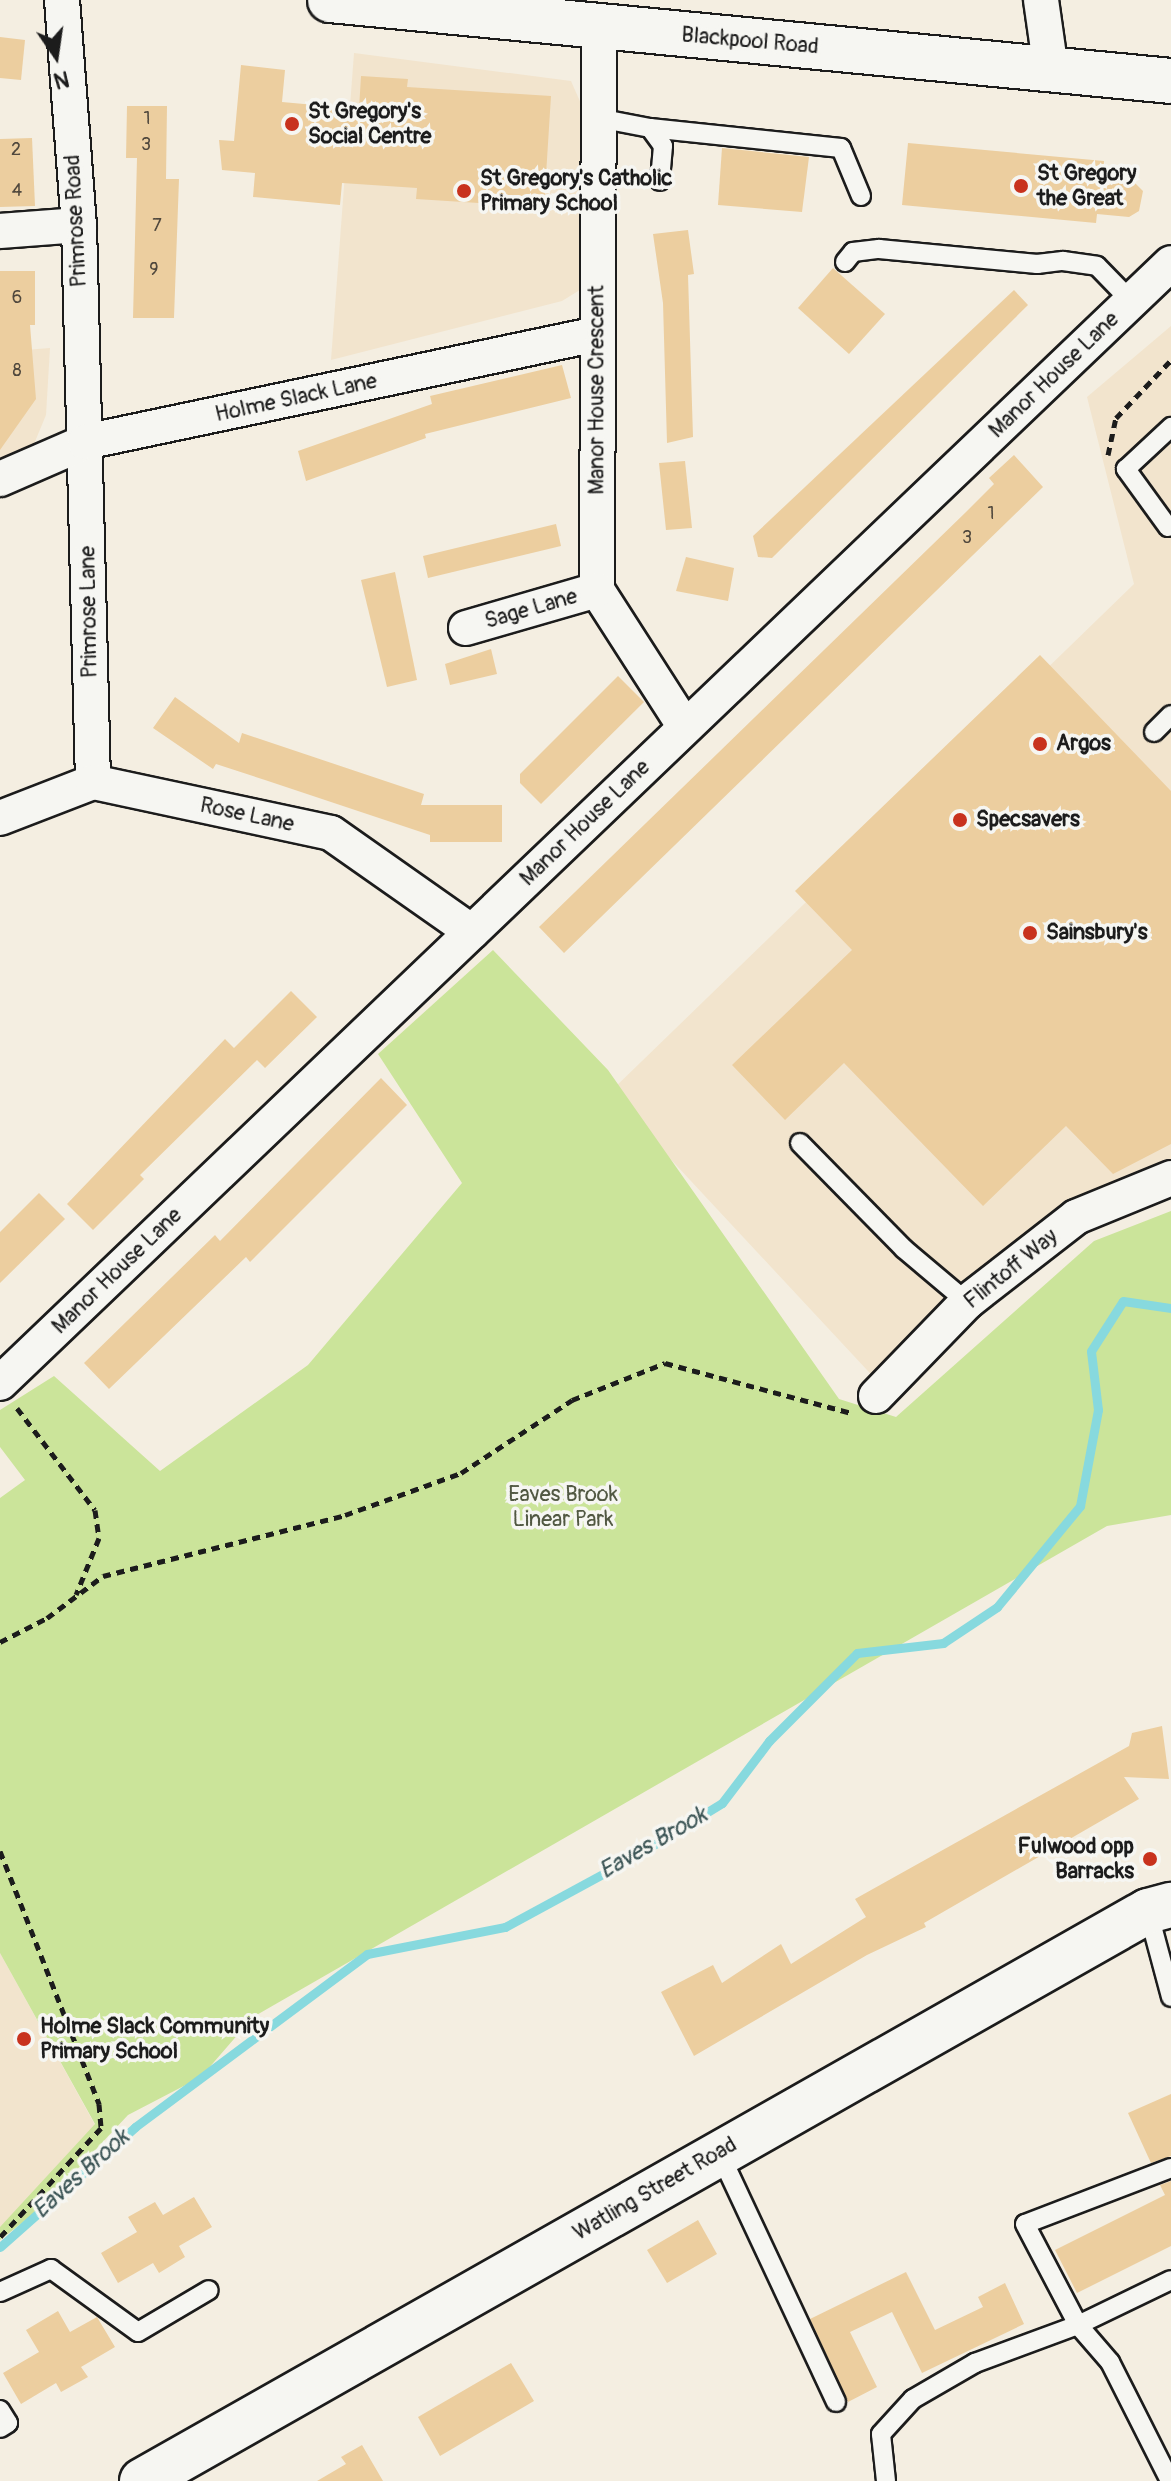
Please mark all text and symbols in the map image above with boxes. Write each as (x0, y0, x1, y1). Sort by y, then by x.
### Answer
north arrow (16, 16, 96, 96)
street label: Blackpool Road (680, 22, 820, 60)
text: N (51, 64, 72, 95)
place label: St Gregory's Social Centre (308, 98, 431, 150)
house number: 1 (143, 108, 151, 130)
marker: St Gregory's Social Centre (283, 115, 301, 133)
house number: 3 (141, 134, 151, 156)
house number: 2 (11, 139, 21, 161)
street label: Primrose Road (59, 154, 93, 288)
place label: St Gregory the Great (1037, 160, 1136, 212)
place label: St Gregory's Catholic Primary School (480, 165, 672, 216)
marker: St Gregory the Great (1012, 177, 1030, 195)
house number: 4 (12, 180, 22, 202)
marker: St Gregory's Catholic Primary School (455, 182, 473, 200)
house number: 7 (152, 215, 162, 237)
house number: 9 (149, 259, 159, 281)
street label: Manor House Crescent (584, 285, 610, 495)
house number: 6 (12, 287, 22, 309)
street label: Manor House Lane (984, 306, 1124, 444)
house number: 8 (12, 360, 22, 382)
street label: Holme Slack Lane (213, 368, 379, 428)
house number: 1 (987, 503, 995, 525)
house number: 3 (962, 527, 972, 549)
street label: Primrose Lane (75, 546, 103, 678)
street label: Sage Lane (482, 583, 580, 635)
place label: Argos (1056, 731, 1111, 757)
marker: Argos (1031, 735, 1049, 753)
street label: Manor House Lane (515, 754, 655, 892)
street label: Rose Lane (198, 792, 296, 838)
place label: Specsavers (976, 807, 1080, 833)
marker: Specsavers (951, 811, 969, 829)
place label: Sainsbury's (1046, 920, 1147, 946)
marker: Sainsbury's (1021, 924, 1039, 942)
street label: Manor House Lane (47, 1202, 187, 1340)
street label: Flintoff Way (959, 1223, 1063, 1315)
park label: Eaves Brook Linear Park (508, 1481, 618, 1532)
water label: Eaves Brook (594, 1801, 712, 1885)
place label: Fulwood opp Barracks (1018, 1833, 1134, 1884)
marker: Fulwood opp Barracks (1141, 1850, 1159, 1868)
place label: Holme Slack Community Primary School (40, 2013, 269, 2064)
marker: Holme Slack Community Primary School (15, 2030, 33, 2048)
water label: Eaves Brook (27, 2123, 135, 2225)
street label: Watling Street Road (569, 2131, 741, 2247)

